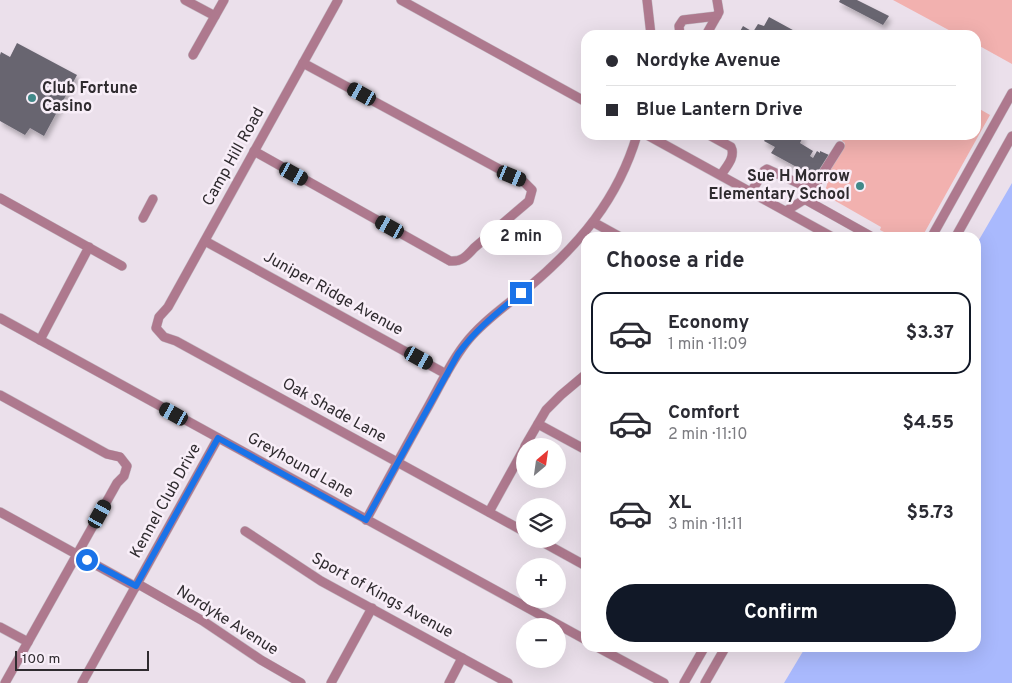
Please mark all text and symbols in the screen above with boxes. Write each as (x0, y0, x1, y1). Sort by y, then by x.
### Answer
text: Nordyke Avenue (636, 49, 781, 73)
place label: Club Fortune Casino (42, 79, 138, 117)
car (345, 80, 378, 108)
marker: Club Fortune Casino (26, 92, 38, 104)
text: Blue Lantern Drive (636, 98, 803, 122)
street label: Camp Hill Road (199, 104, 269, 210)
car (277, 160, 310, 188)
car (495, 163, 528, 189)
place label: Sue H Morrow Elementary School (708, 167, 850, 205)
marker: Sue H Morrow Elementary School (854, 180, 866, 192)
car (373, 213, 406, 241)
callout: 2 min (480, 220, 562, 256)
text: 2 min (500, 227, 542, 247)
street label: Juniper Ridge Avenue (260, 247, 406, 341)
text: Choose a ride (606, 248, 744, 275)
route end (510, 282, 532, 304)
icon: car (608, 311, 653, 356)
text: Economy (668, 311, 749, 335)
text: $3.37 (906, 321, 954, 345)
text: 1 min · 11:09 (668, 335, 747, 355)
car (402, 344, 435, 372)
street label: Oak Shade Lane (278, 374, 390, 448)
car (157, 400, 190, 428)
icon: car (608, 401, 653, 446)
text: Comfort (668, 401, 740, 425)
text: $4.55 (903, 411, 954, 435)
text: 2 min · 11:10 (668, 425, 747, 445)
street label: Greyhound Lane (243, 429, 357, 503)
north arrow (516, 438, 566, 488)
map controls (516, 438, 566, 668)
street label: Kennel Club Drive (126, 440, 206, 562)
icon: car (608, 491, 653, 536)
text: XL (668, 491, 691, 515)
car (86, 497, 113, 531)
button: layers (516, 498, 566, 548)
text: $5.73 (907, 501, 954, 525)
text: 3 min · 11:11 (668, 515, 743, 535)
route start (76, 549, 98, 571)
street label: Sport of Kings Avenue (308, 549, 456, 643)
button: + (516, 558, 566, 608)
street label: Nordyke Avenue (172, 582, 282, 660)
button: Confirm (606, 584, 956, 642)
button: − (516, 618, 566, 668)
scale bar (15, 648, 149, 671)
text: 100 m (22, 651, 60, 668)

